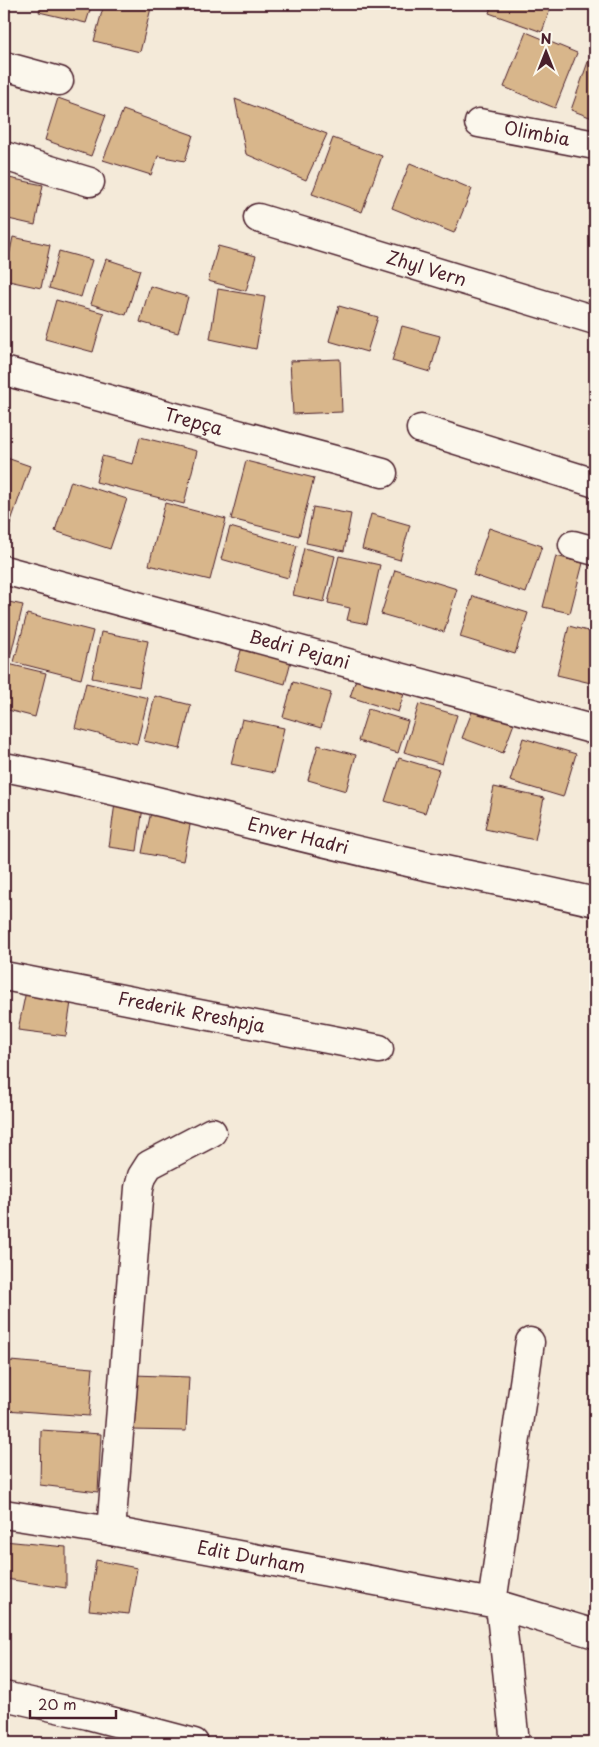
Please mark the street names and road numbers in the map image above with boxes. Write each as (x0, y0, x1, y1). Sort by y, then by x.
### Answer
street label: Olimbia (502, 113, 573, 152)
street label: Zhyl Vern (384, 243, 470, 292)
street label: Trepça (161, 400, 227, 441)
street label: Bedri Pejani (246, 622, 353, 675)
street label: Enver Hadri (245, 809, 352, 860)
street label: Frederik Rreshpja (116, 984, 268, 1039)
street label: Edit Durham (195, 1533, 308, 1579)

